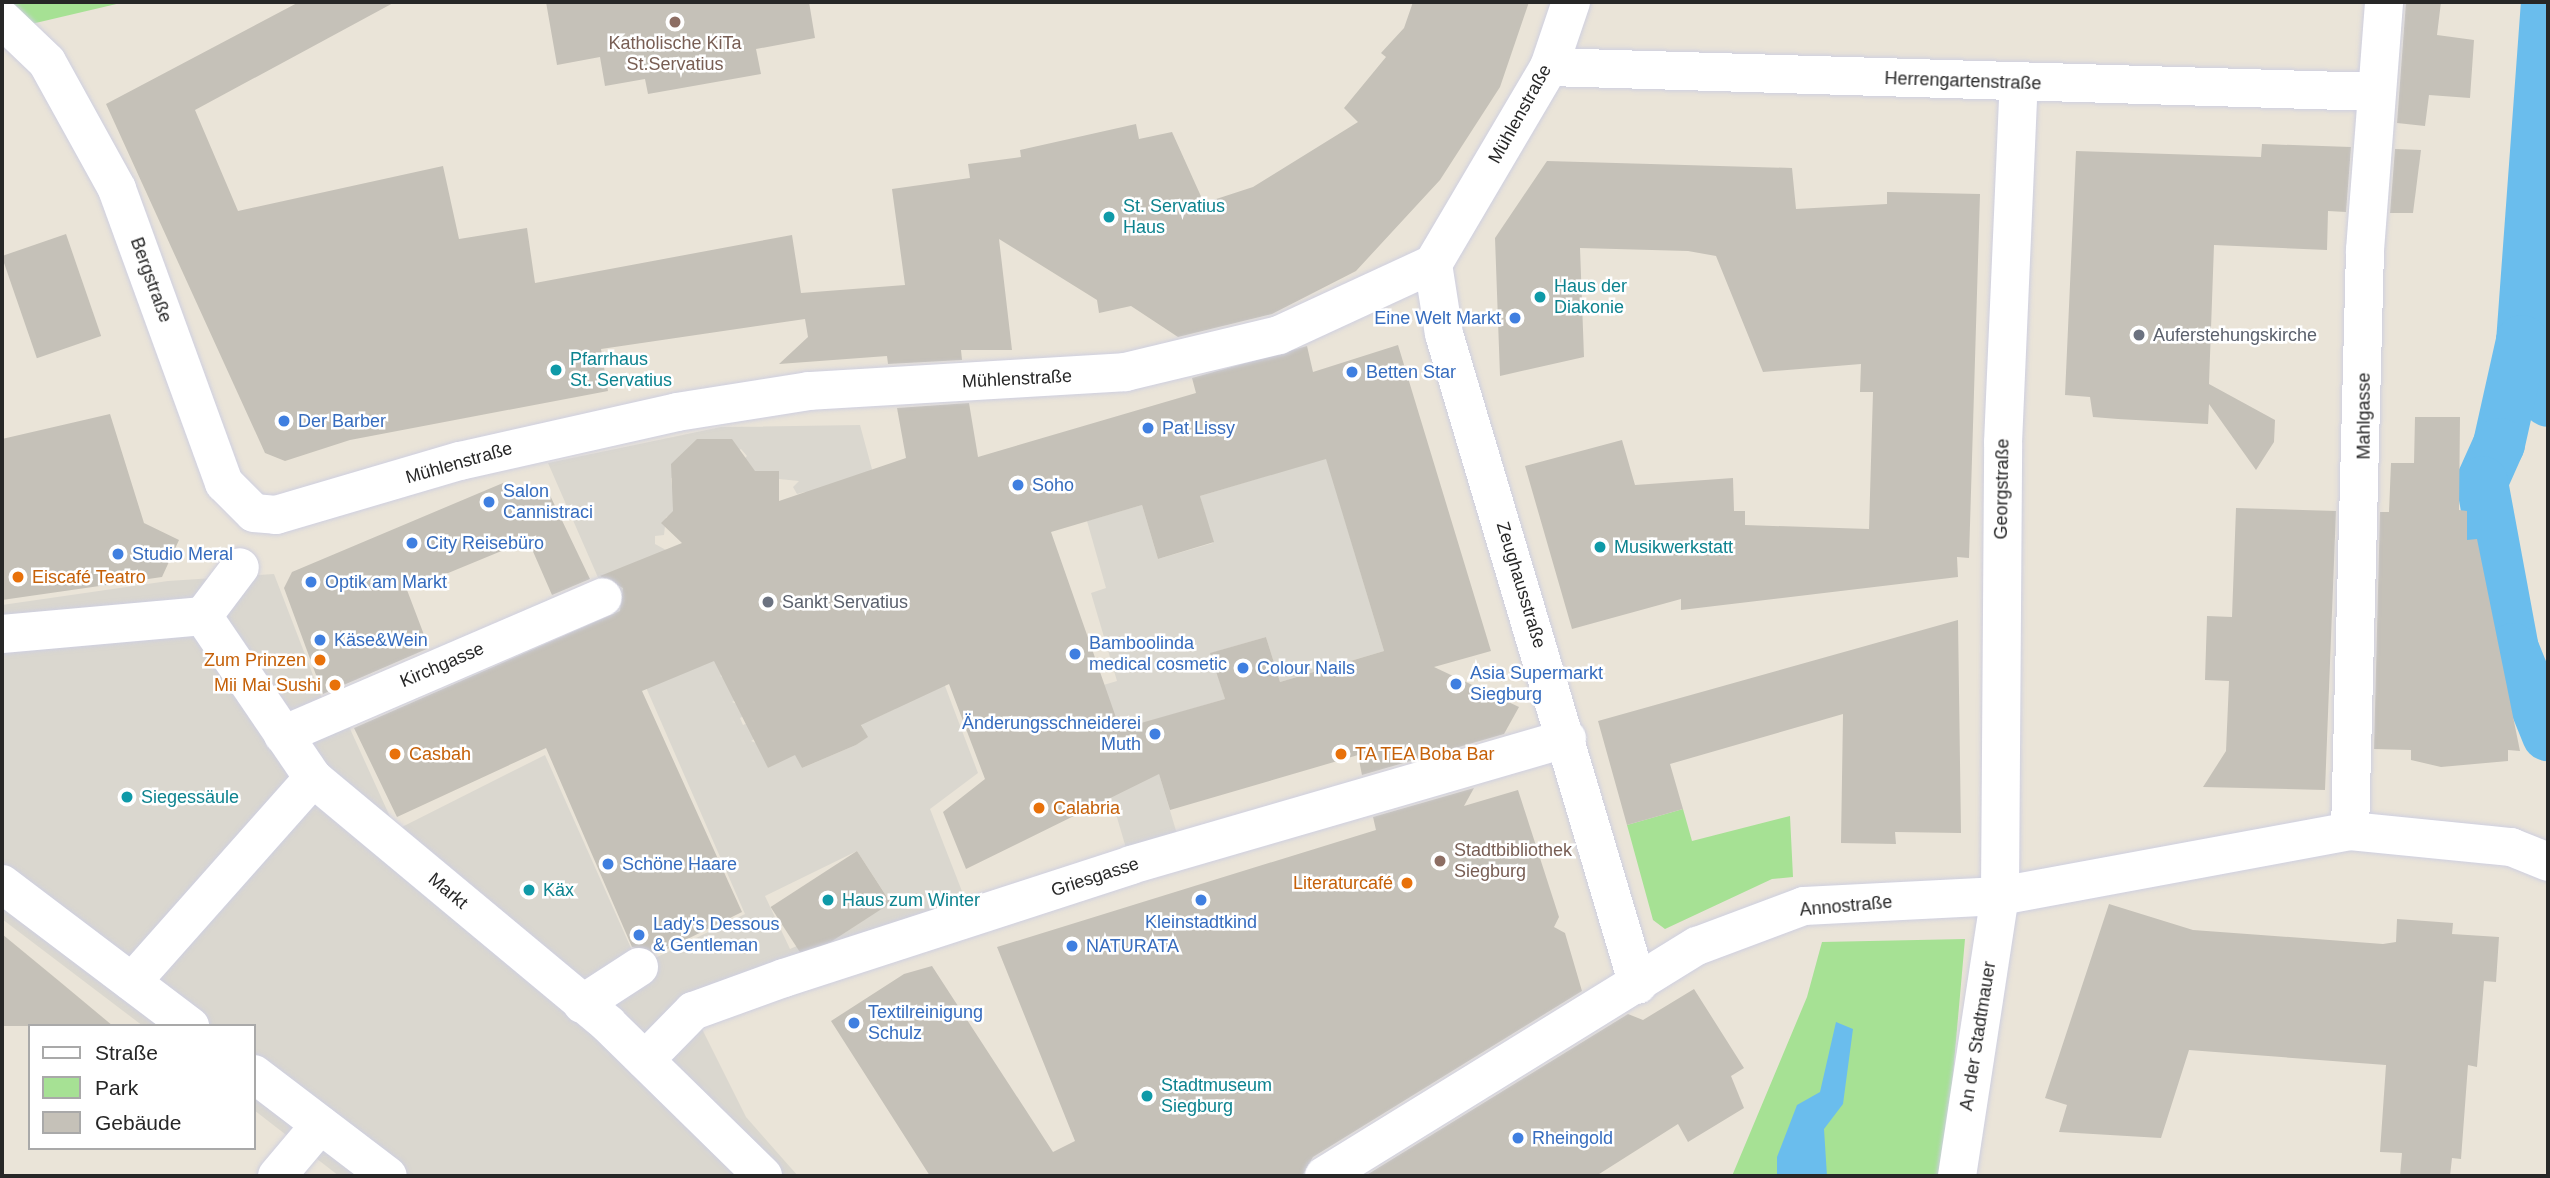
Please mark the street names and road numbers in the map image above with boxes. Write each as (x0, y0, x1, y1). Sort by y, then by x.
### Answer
street label: Mühlenstraße (1484, 61, 1556, 167)
street label: Herrengartenstraße (1884, 67, 2042, 95)
street label: Bergstraße (126, 234, 176, 326)
street label: Mühlenstraße (961, 365, 1073, 393)
street label: Mahlgasse (2353, 372, 2375, 460)
street label: Mühlenstraße (403, 437, 515, 489)
street label: Georgstraße (1990, 438, 2014, 540)
street label: Zeughausstraße (1492, 519, 1550, 651)
street label: Kirchgasse (397, 638, 487, 692)
street label: Griesgasse (1048, 853, 1142, 901)
street label: Markt (424, 868, 472, 914)
street label: Annostraße (1799, 891, 1893, 921)
street label: An der Stadtmauer (1956, 960, 2000, 1112)

